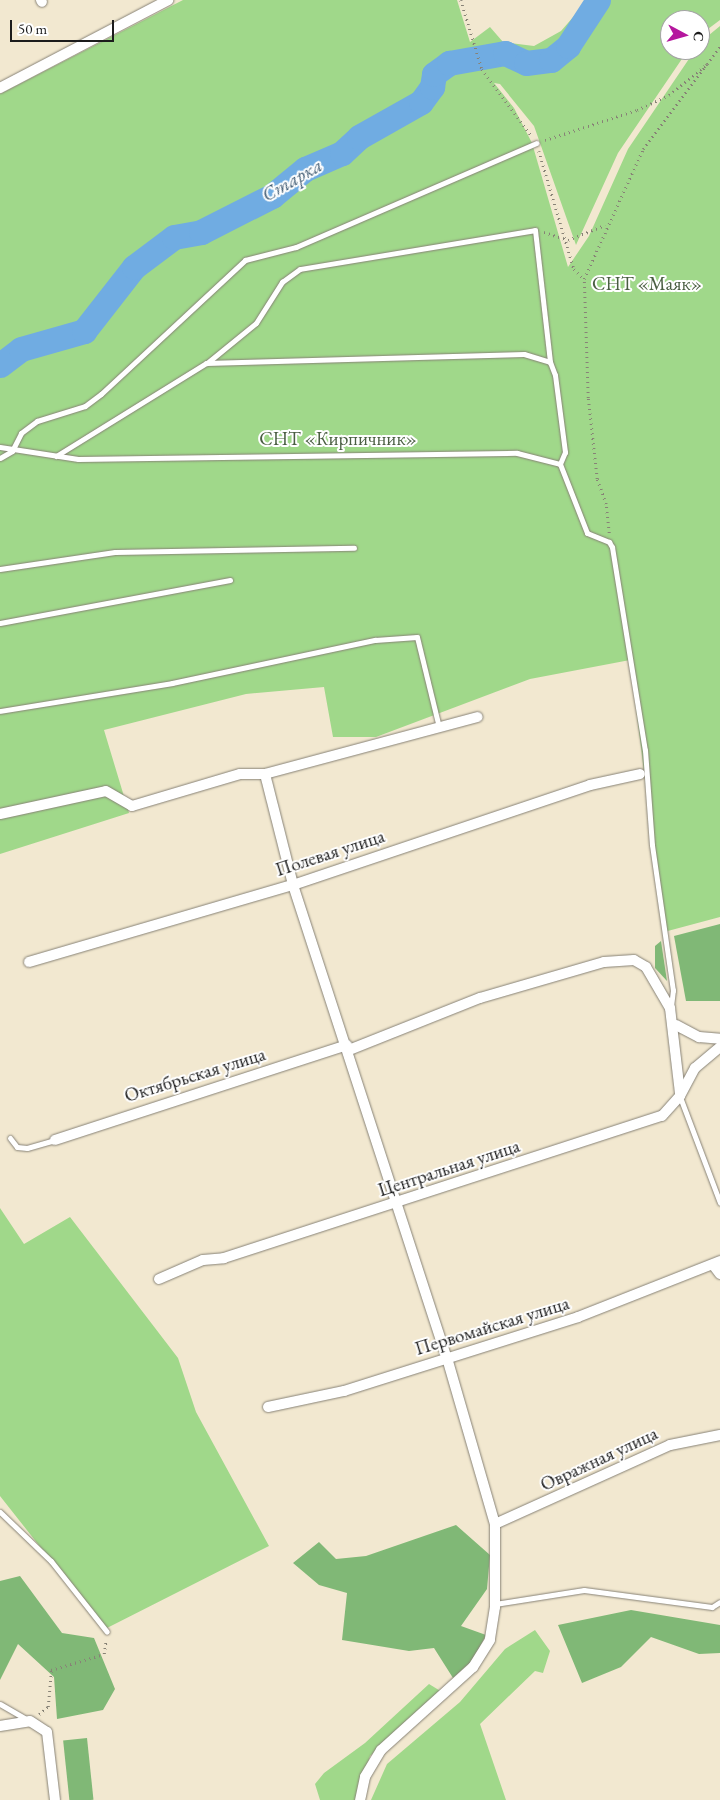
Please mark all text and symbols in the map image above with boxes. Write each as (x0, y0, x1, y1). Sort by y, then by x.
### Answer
scale bar (12, 10, 116, 42)
north arrow (660, 10, 710, 60)
text: 50 m (18, 19, 47, 38)
text: С (689, 31, 708, 42)
water label: Старка (257, 153, 327, 207)
park label: СНТ «Маяк» (592, 273, 702, 295)
park label: СНТ «Кирпичник» (259, 428, 417, 450)
street label: Полевая улица (273, 825, 387, 881)
street label: Октябрьская улица (122, 1043, 268, 1107)
street label: Центральная улица (375, 1134, 523, 1202)
street label: Первомайская улица (412, 1292, 572, 1360)
street label: Овражная улица (537, 1422, 661, 1496)

